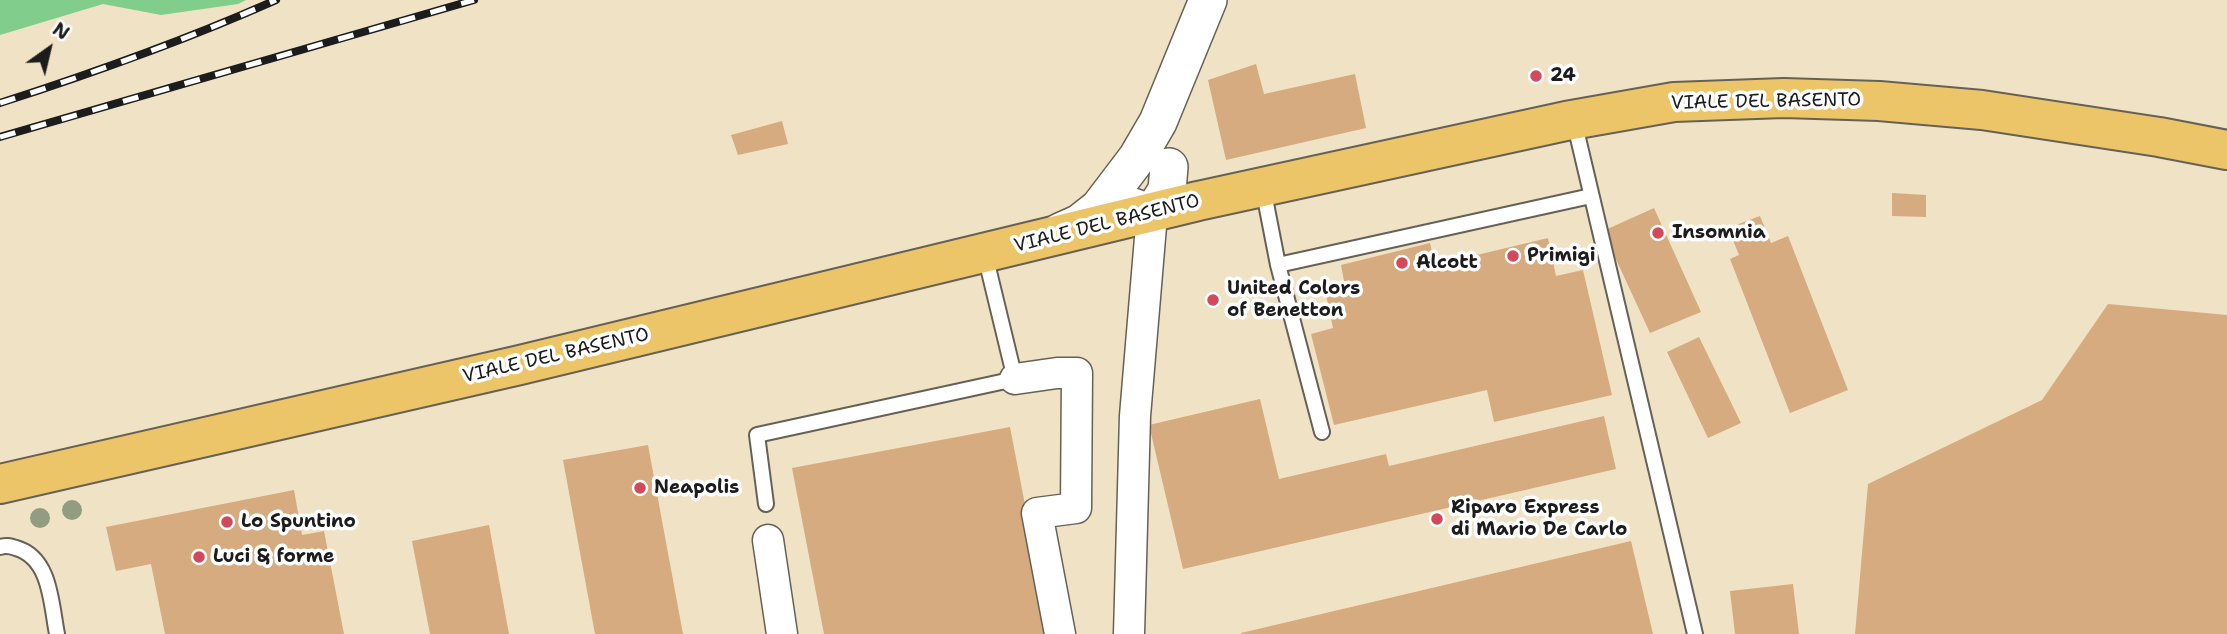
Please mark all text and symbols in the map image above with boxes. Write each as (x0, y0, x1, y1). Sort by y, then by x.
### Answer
north arrow (14, 14, 84, 84)
text: N (48, 17, 74, 46)
place label: 24 (1550, 65, 1576, 87)
marker: 24 (1528, 68, 1544, 84)
street label: VIALE DEL BASENTO (1671, 89, 1861, 115)
street label: VIALE DEL BASENTO (1012, 190, 1202, 258)
place label: Insomnia (1672, 222, 1766, 244)
marker: Insomnia (1650, 225, 1666, 241)
place label: Primigi (1527, 245, 1596, 267)
marker: Primigi (1505, 248, 1521, 264)
place label: Alcott (1416, 252, 1478, 274)
marker: Alcott (1394, 255, 1410, 271)
place label: United Colors of Benetton (1227, 278, 1360, 322)
marker: United Colors of Benetton (1205, 292, 1221, 308)
street label: VIALE DEL BASENTO (461, 323, 651, 389)
place label: Neapolis (654, 477, 739, 499)
marker: Neapolis (632, 480, 648, 496)
place label: Riparo Express di Mario De Carlo (1451, 497, 1627, 541)
place label: Lo Spuntino (241, 511, 356, 533)
marker: Riparo Express di Mario De Carlo (1429, 511, 1445, 527)
marker: Lo Spuntino (219, 514, 235, 530)
place label: Luci & forme (213, 546, 334, 568)
marker: Luci & forme (191, 549, 207, 565)

